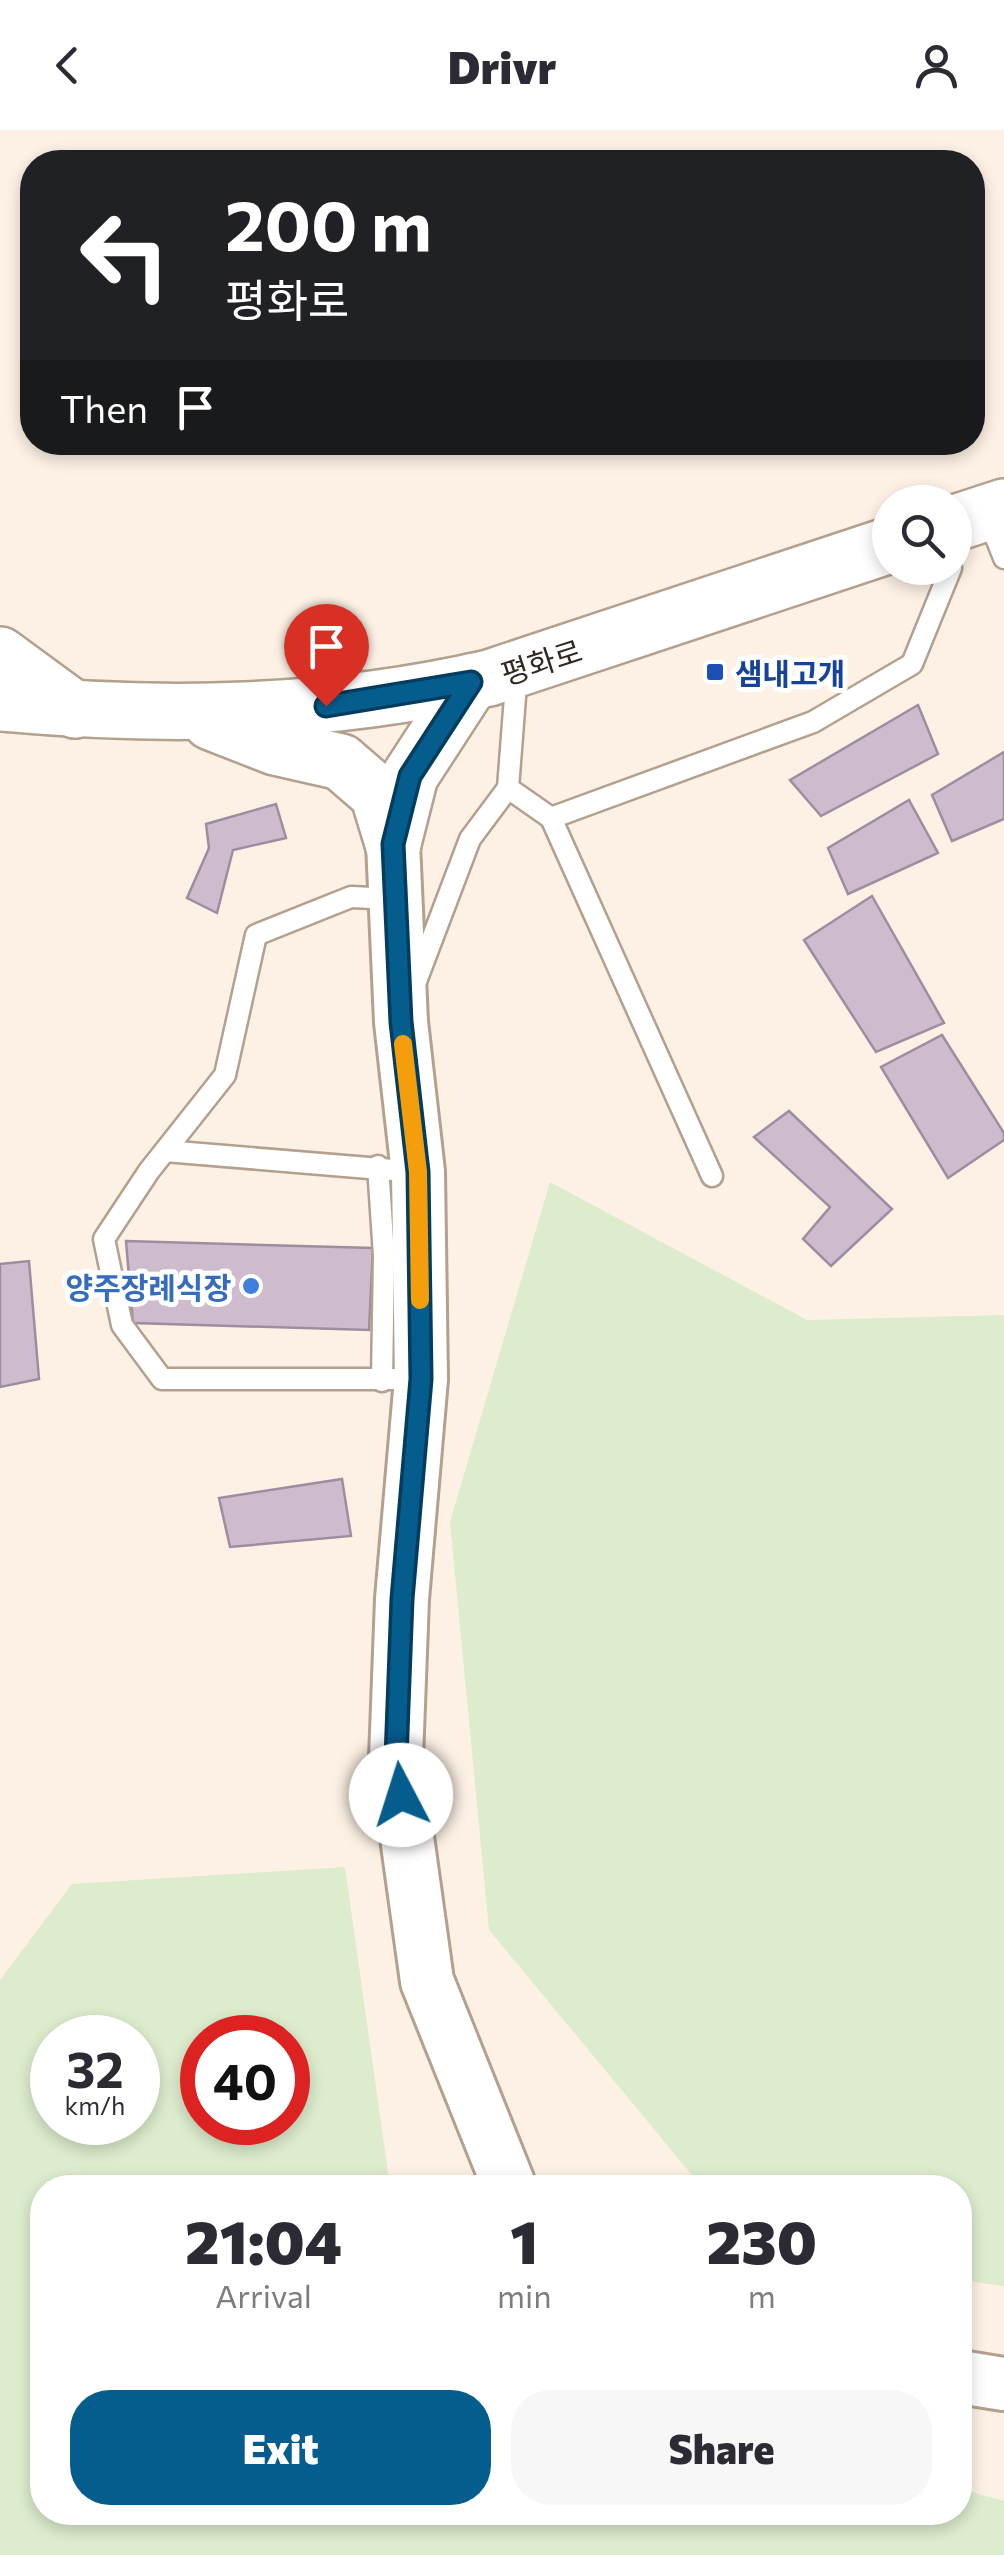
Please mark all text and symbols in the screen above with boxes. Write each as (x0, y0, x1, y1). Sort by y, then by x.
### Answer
icon: back (40, 38, 95, 93)
text: Drivr (448, 38, 557, 93)
icon: person (909, 38, 964, 93)
text: 200 m (225, 180, 432, 265)
icon: left (60, 190, 190, 320)
text: 평화로 (225, 271, 349, 326)
icon: arrive (168, 380, 223, 435)
text: Then (60, 384, 148, 431)
map controls (872, 485, 972, 585)
button: search (872, 485, 972, 585)
pin (284, 604, 369, 707)
icon: arrive (299, 619, 354, 674)
street label: 평화로 (496, 631, 586, 691)
place label: 샘내고개 (735, 654, 845, 691)
marker: 샘내고개 (704, 661, 726, 683)
place label: 양주장례식장 (65, 1268, 231, 1305)
marker: 양주장례식장 (240, 1275, 262, 1297)
position arrow (349, 1743, 453, 1847)
speed limit sign: 40 (180, 2015, 310, 2145)
text: 32 (66, 2037, 124, 2098)
text: km/h (65, 2090, 125, 2120)
text: 21:04 (185, 2203, 342, 2276)
text: 1 (510, 2203, 538, 2276)
text: 230 (707, 2203, 817, 2276)
text: Arrival (215, 2275, 312, 2315)
text: min (497, 2275, 552, 2315)
text: m (748, 2275, 776, 2315)
button: Exit (70, 2390, 491, 2505)
button: Share (511, 2390, 932, 2505)

